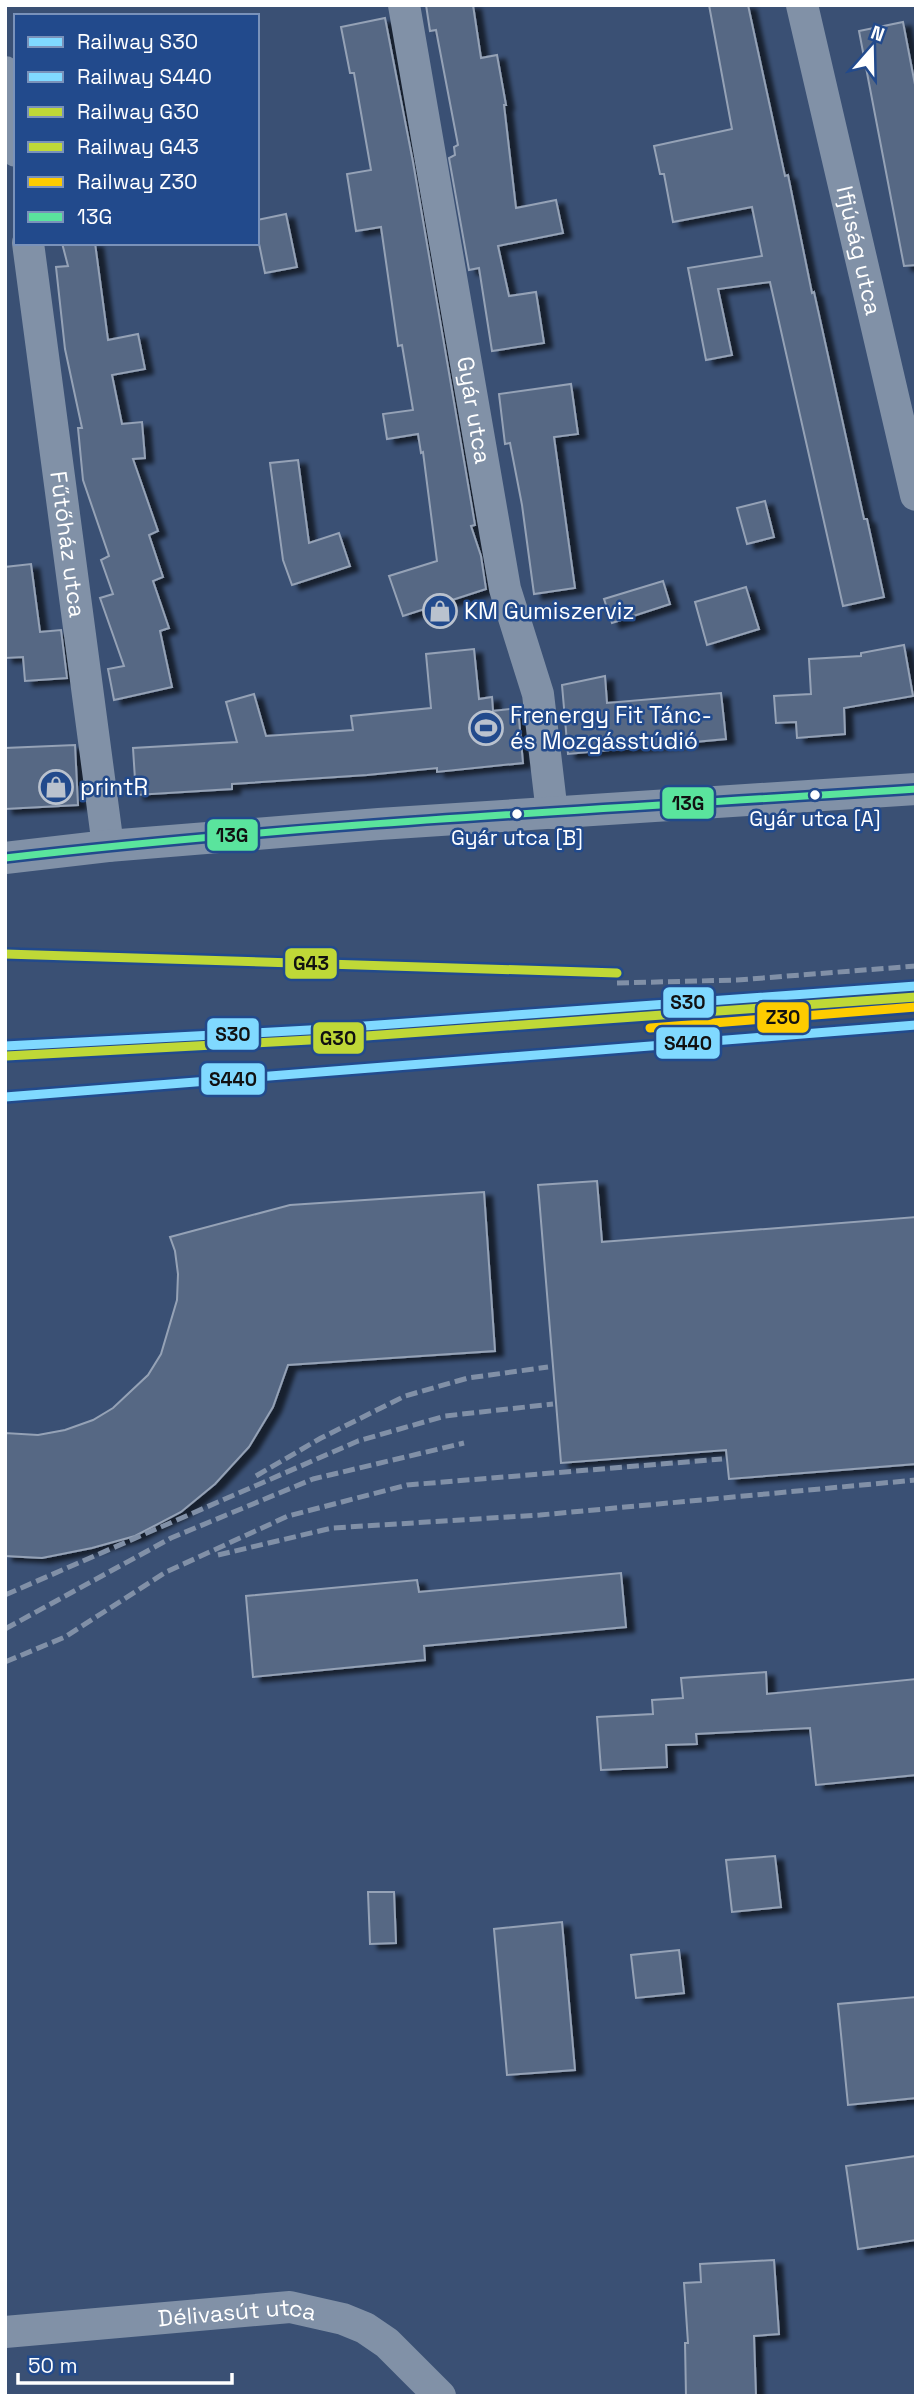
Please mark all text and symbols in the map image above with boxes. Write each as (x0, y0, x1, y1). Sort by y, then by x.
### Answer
legend (14, 14, 259, 245)
north arrow (837, 14, 907, 84)
text: N (867, 20, 888, 47)
text: Railway S30 (77, 28, 198, 55)
text: Railway S440 (77, 63, 212, 90)
text: Railway G30 (77, 98, 199, 125)
text: Railway G43 (77, 133, 199, 160)
text: Railway Z30 (77, 168, 198, 195)
street label: Ifjúság utca (830, 183, 889, 318)
text: 13G (77, 203, 112, 230)
street label: Gyár utca (450, 354, 498, 466)
street label: Fűtőház utca (43, 469, 93, 619)
shop icon: KM Gumiszerviz (421, 592, 459, 630)
place label: KM Gumiszerviz (464, 596, 634, 626)
place label: Frenergy Fit Tánc- és Mozgásstúdió (510, 700, 712, 756)
sports icon: Frenergy Fit Tánc- és Mozgásstúdió (467, 709, 505, 747)
shop icon: printR (37, 768, 75, 806)
place label: printR (80, 772, 148, 802)
line badge: 13G (661, 786, 715, 820)
marker: Gyár utca [A] (808, 788, 822, 802)
text: 13G (672, 791, 704, 816)
place label: Gyár utca [A] (749, 805, 881, 832)
marker: Gyár utca [B] (510, 807, 524, 821)
line badge: 13G (206, 818, 259, 852)
text: 13G (216, 823, 248, 848)
place label: Gyár utca [B] (451, 824, 583, 851)
line badge: G43 (284, 947, 338, 980)
text: G43 (293, 951, 329, 976)
line badge: S30 (662, 986, 715, 1019)
text: S30 (670, 990, 706, 1015)
line badge: Z30 (756, 1001, 810, 1034)
text: Z30 (766, 1005, 800, 1030)
line badge: S30 (206, 1017, 260, 1051)
line badge: G30 (312, 1021, 365, 1055)
text: S30 (215, 1022, 251, 1047)
text: G30 (320, 1026, 356, 1051)
line badge: S440 (655, 1026, 721, 1060)
text: S440 (664, 1031, 712, 1056)
line badge: S440 (200, 1062, 266, 1096)
text: S440 (209, 1067, 257, 1092)
street label: Délivasút utca (156, 2292, 319, 2334)
scale bar (18, 2342, 231, 2386)
text: 50 m (28, 2352, 78, 2379)

